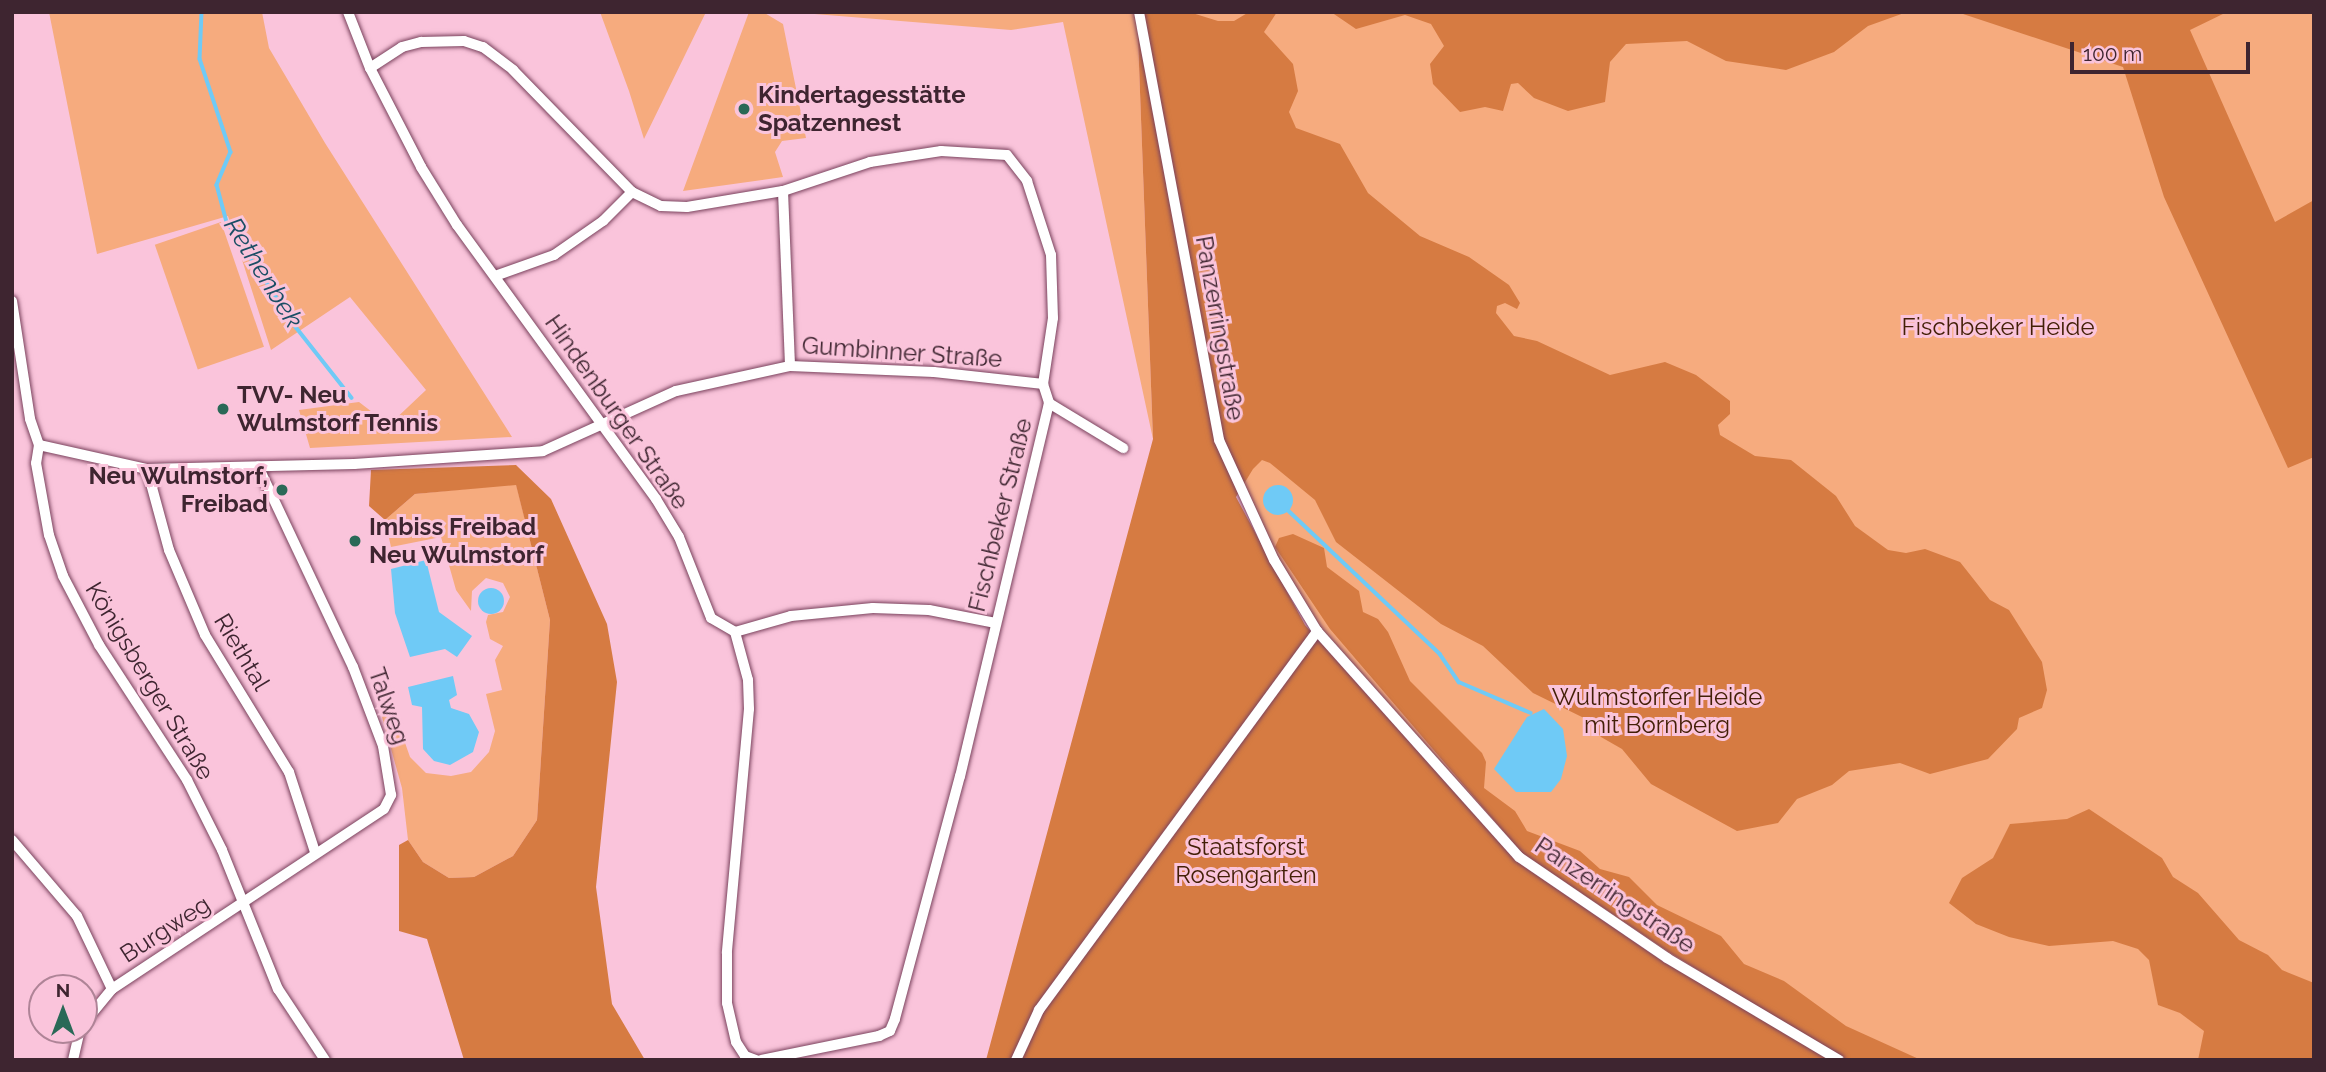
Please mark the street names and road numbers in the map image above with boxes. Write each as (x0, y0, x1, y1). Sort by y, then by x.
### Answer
street label: Panzerringstraße (1190, 234, 1250, 422)
street label: Hindenburger Straße (539, 309, 695, 515)
street label: Gumbinner Straße (801, 331, 1003, 373)
street label: Fischbeker Straße (962, 415, 1038, 615)
street label: Königsberger Straße (79, 577, 221, 785)
street label: Riethtal (208, 608, 276, 696)
street label: Talweg (362, 664, 416, 748)
street label: Panzerringstraße (1530, 831, 1700, 959)
street label: Burgweg (115, 889, 215, 969)

